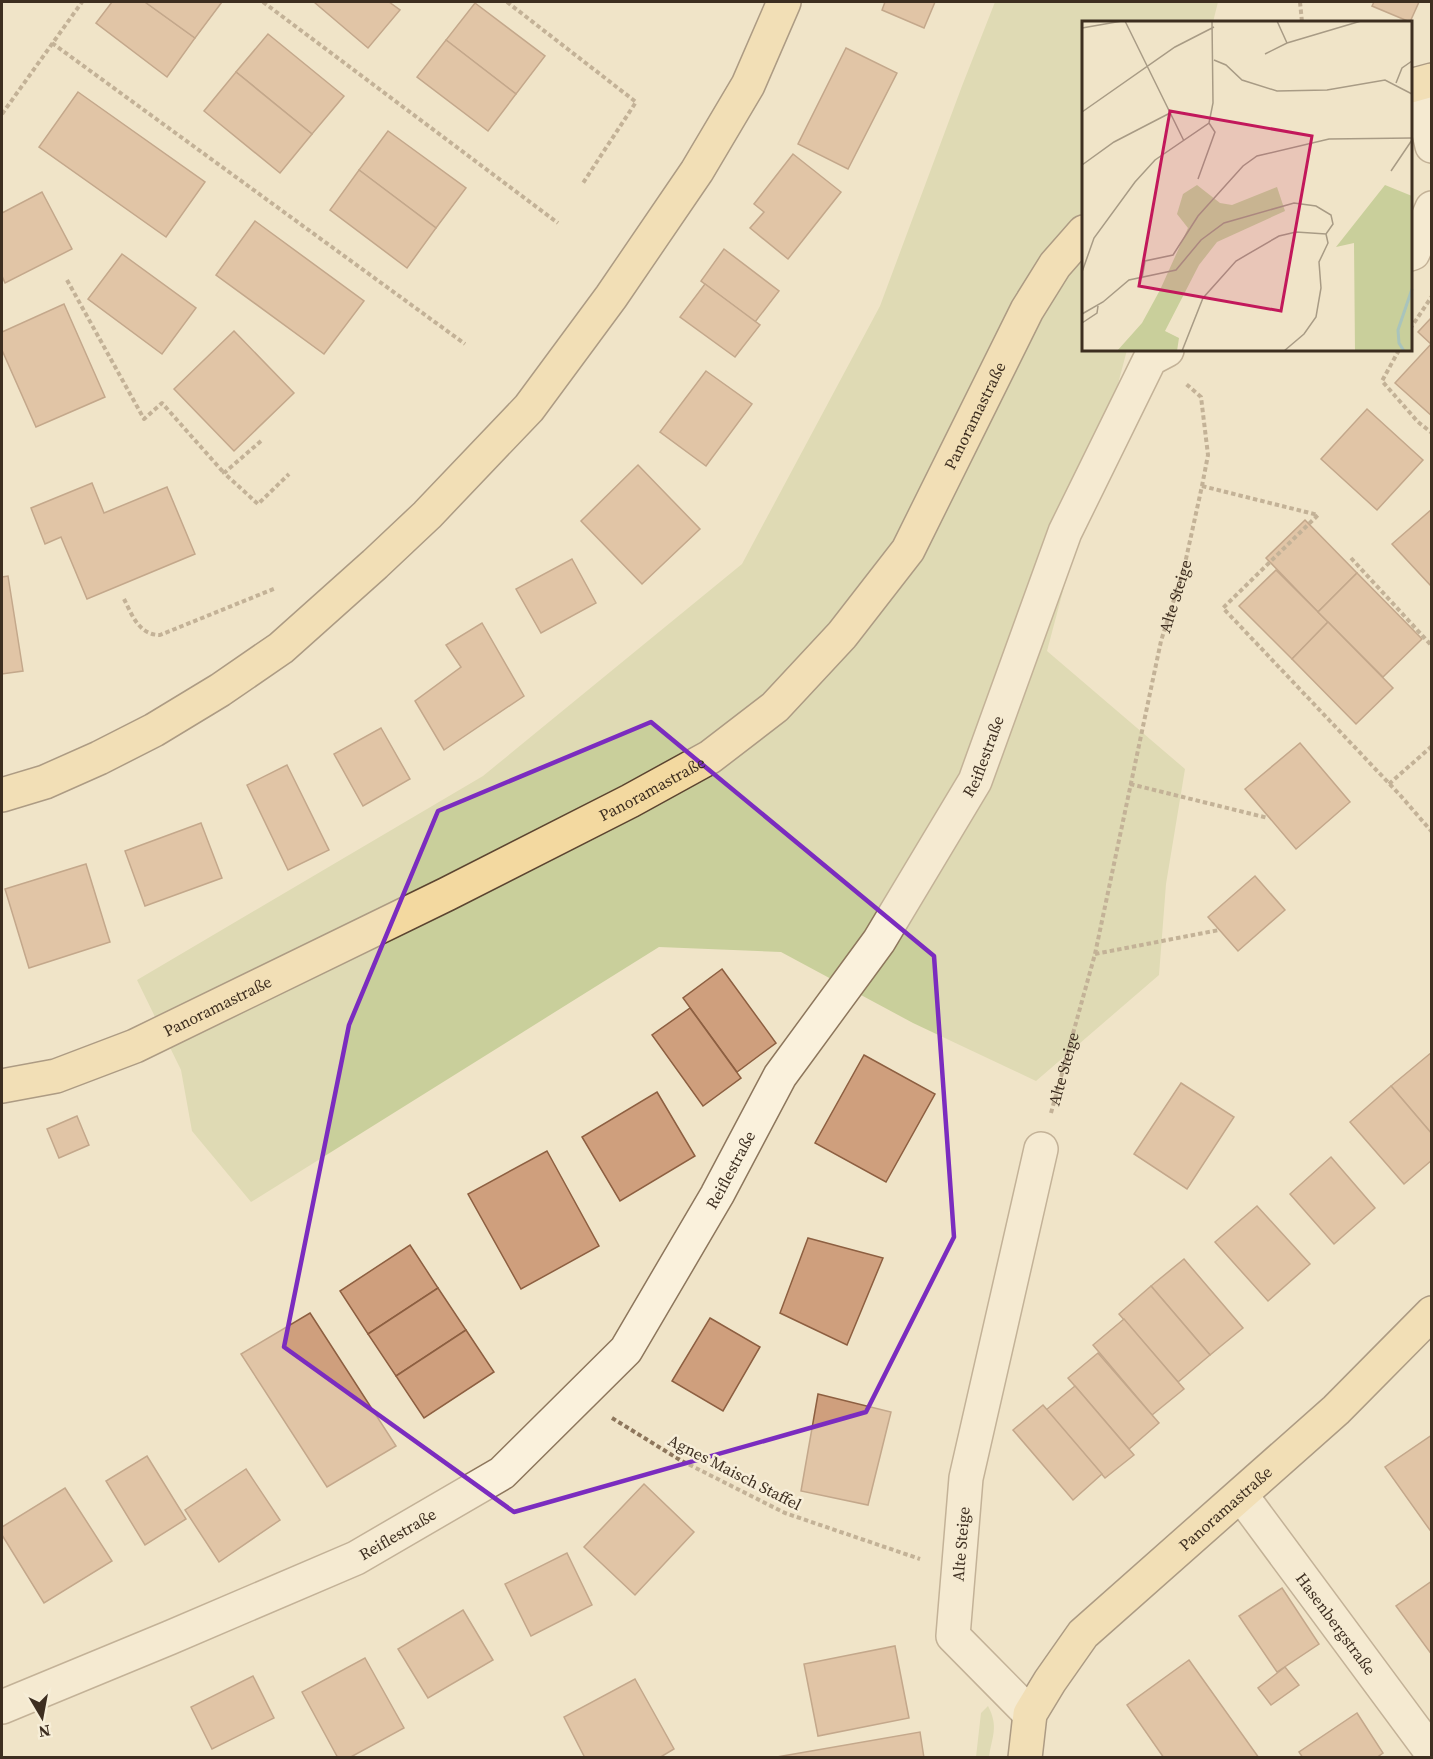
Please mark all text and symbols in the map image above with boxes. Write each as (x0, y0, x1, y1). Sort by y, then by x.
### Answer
inset map (1082, 21, 1412, 351)
street label: Panoramastraße (939, 358, 1011, 473)
street label: Alte Steige (1153, 558, 1196, 635)
street label: Reiflestraße (957, 713, 1009, 801)
street label: Panoramastraße (595, 751, 709, 826)
street label: Panoramastraße (160, 970, 275, 1042)
street label: Alte Steige (1043, 1030, 1084, 1108)
street label: Reiflestraße (700, 1127, 760, 1213)
street label: Agnes Maisch Staffel (665, 1429, 806, 1515)
street label: Panoramastraße (1174, 1461, 1276, 1556)
street label: Reiflestraße (355, 1503, 440, 1565)
street label: Alte Steige (947, 1506, 975, 1582)
street label: Hasenbergstraße (1291, 1568, 1381, 1679)
north arrow (12, 1687, 72, 1747)
text: N (37, 1720, 52, 1744)

